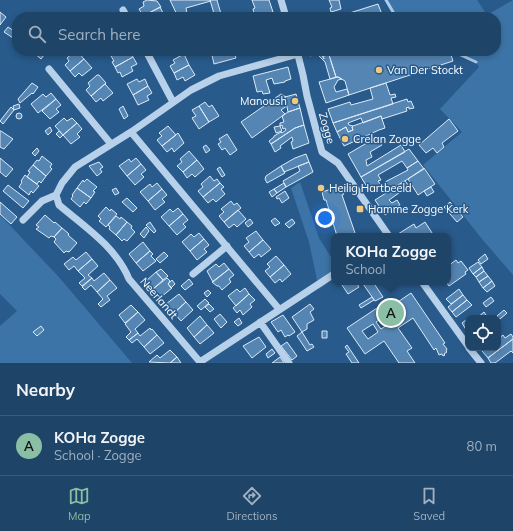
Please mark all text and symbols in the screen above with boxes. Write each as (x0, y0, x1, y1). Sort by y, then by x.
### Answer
search box (12, 12, 501, 56)
icon: search (26, 23, 48, 45)
text: Search here (58, 25, 140, 44)
place label: Van Der Stockt (387, 63, 463, 77)
marker: Van Der Stockt (374, 65, 384, 75)
place label: Manoush (240, 94, 287, 108)
marker: Manoush (290, 96, 300, 106)
street label: Zogge (316, 111, 338, 145)
place label: Crelan Zogge (353, 132, 421, 146)
marker: Crelan Zogge (340, 134, 350, 144)
place label: Heilig Hartbeeld (329, 181, 412, 195)
marker: Heilig Hartbeeld (316, 183, 326, 193)
place label: Hamme Zogge Kerk (368, 202, 469, 216)
marker: Hamme Zogge Kerk (355, 204, 365, 214)
your location (315, 208, 335, 228)
popup (331, 233, 451, 285)
text: KOHa Zogge (345, 242, 437, 261)
text: School (345, 261, 386, 277)
street label: Neerlandt (137, 274, 181, 322)
pin: A (378, 298, 404, 328)
map controls (465, 315, 501, 351)
button: locate (465, 315, 501, 351)
text: Nearby (16, 379, 75, 400)
text: KOHa Zogge (54, 428, 145, 447)
text: A (24, 438, 34, 454)
text: 80 m (467, 438, 497, 454)
text: School · Zogge (54, 447, 142, 463)
tab: Map (68, 485, 91, 523)
tab: Directions (227, 485, 277, 523)
tab: Saved (413, 485, 445, 523)

